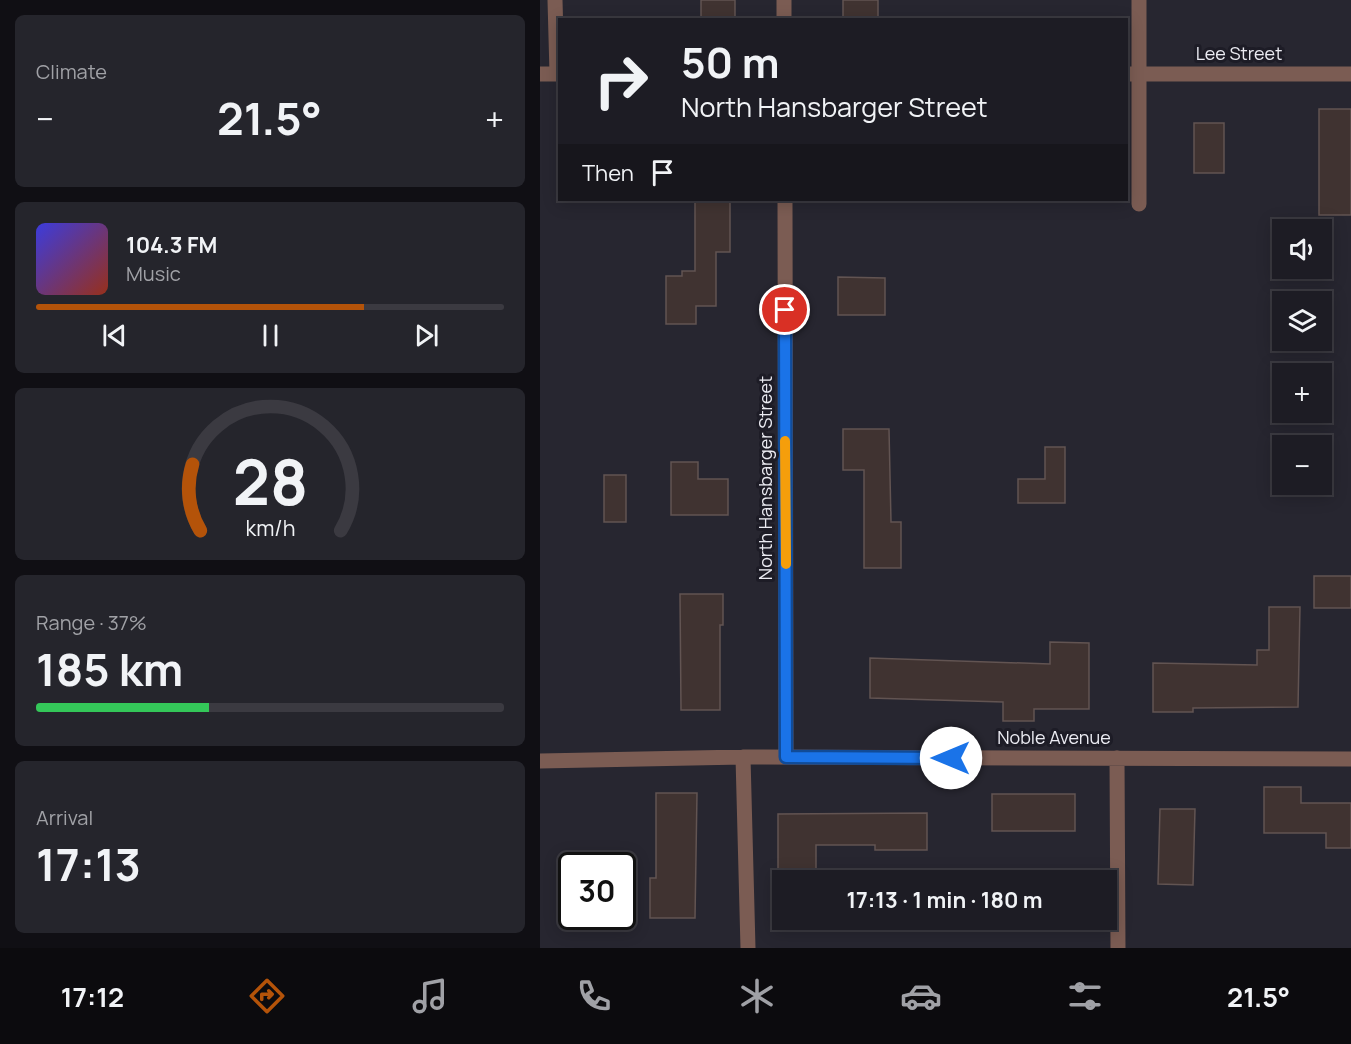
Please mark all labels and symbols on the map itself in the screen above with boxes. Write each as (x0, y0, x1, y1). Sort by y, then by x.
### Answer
street label: Lee Street (1196, 41, 1282, 65)
pin (759, 284, 810, 335)
street label: North Hansbarger Street (753, 376, 777, 580)
street label: Noble Avenue (997, 725, 1111, 749)
position arrow (919, 726, 983, 790)
speed limit sign: 30 (558, 852, 636, 930)

